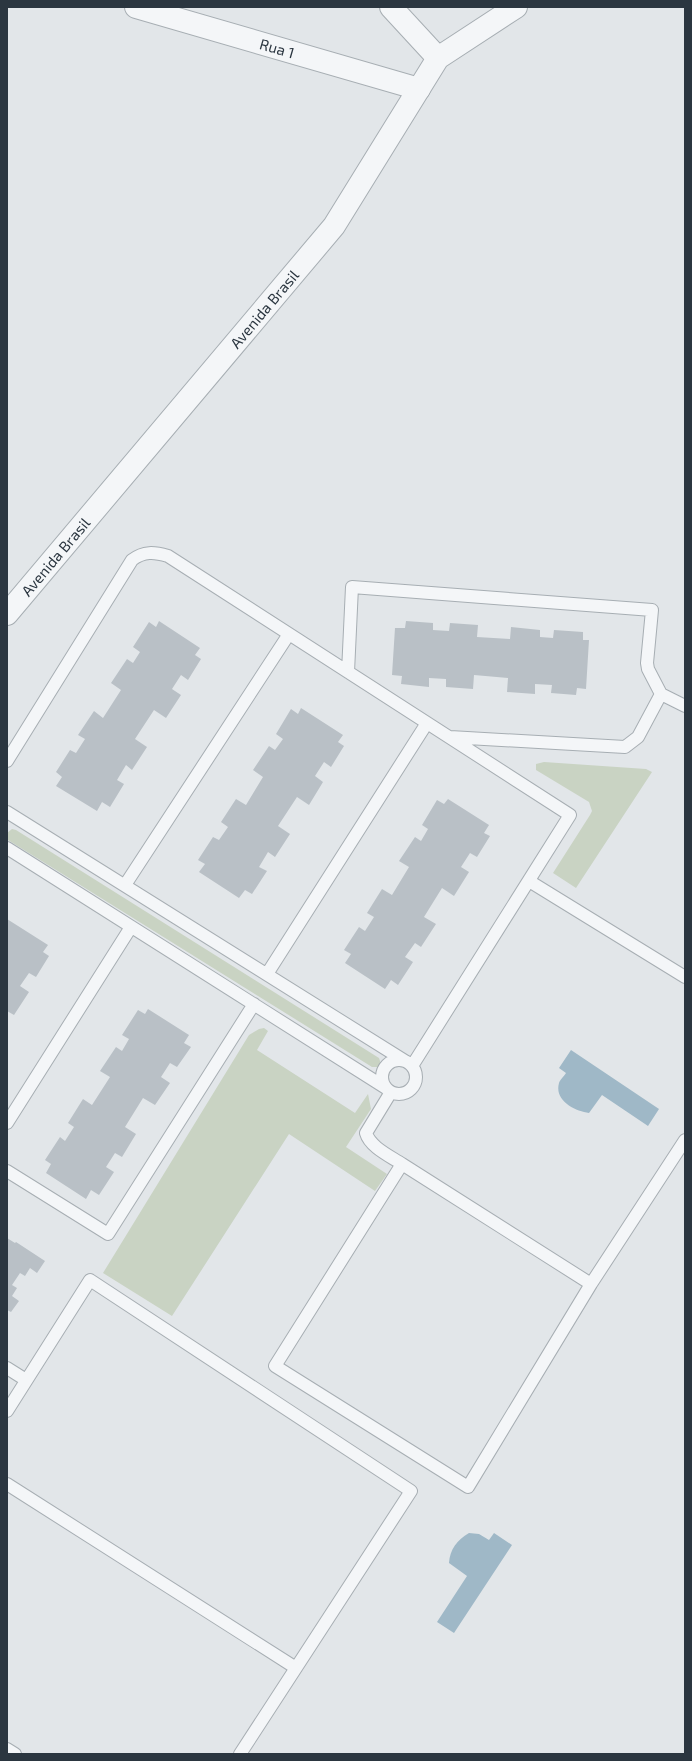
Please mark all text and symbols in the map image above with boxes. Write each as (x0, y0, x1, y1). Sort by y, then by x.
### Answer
street label: Rua 1 (258, 34, 297, 61)
street label: Avenida Brasil (226, 266, 303, 352)
street label: Avenida Brasil (17, 513, 94, 600)

